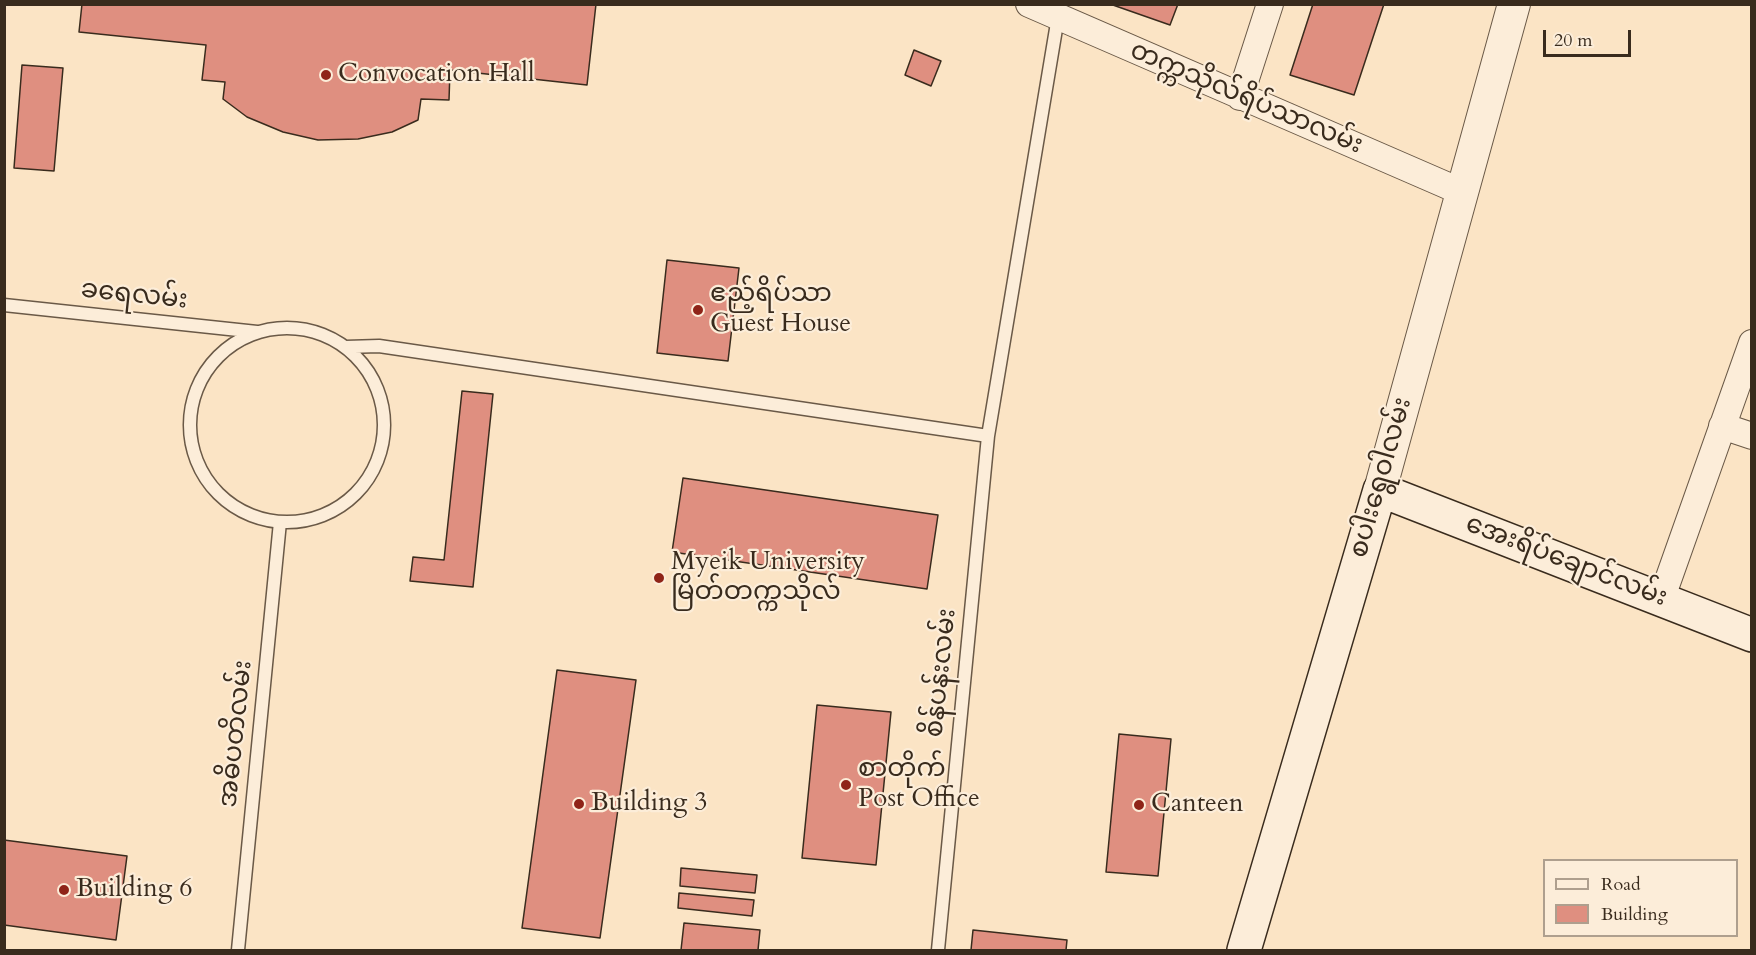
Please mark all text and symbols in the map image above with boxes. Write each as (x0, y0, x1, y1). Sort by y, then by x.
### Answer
scale bar (1546, 18, 1634, 56)
text: 20 m (1554, 28, 1593, 53)
street label: တက္ကသိုလ်ရိပ်သာလမ်း (1125, 36, 1367, 162)
place label: Convocation Hall (338, 59, 535, 91)
marker: Convocation Hall (319, 68, 333, 82)
street label: ခရေလမ်း (79, 275, 189, 317)
place label: ဧည့်ရိပ်သာ Guest House (710, 279, 851, 340)
marker: ဧည့်ရိပ်သာ Guest House (691, 303, 705, 317)
street label: စပါးရွေဝါလမ်း (1344, 394, 1420, 562)
street label: အေးရိပ်ချောင်လမ်း (1461, 509, 1671, 615)
place label: Myeik University မြိတ်တက္ကသိုလ် (671, 547, 865, 608)
marker: Myeik University မြိတ်တက္ကသိုလ် (652, 571, 666, 585)
street label: စိန်ပန်းလမ်း (920, 607, 964, 739)
street label: အဓိပတိလမ်း (214, 659, 260, 809)
place label: စာတိုက် Post Office (858, 754, 980, 816)
marker: စာတိုက် Post Office (839, 778, 853, 792)
place label: Building 3 (591, 788, 708, 820)
place label: Canteen (1151, 789, 1243, 821)
marker: Building 3 (572, 797, 586, 811)
marker: Canteen (1132, 798, 1146, 812)
legend (1543, 859, 1738, 937)
text: Road (1601, 872, 1641, 897)
place label: Building 6 (76, 874, 193, 906)
marker: Building 6 (57, 883, 71, 897)
text: Building (1601, 902, 1668, 927)

